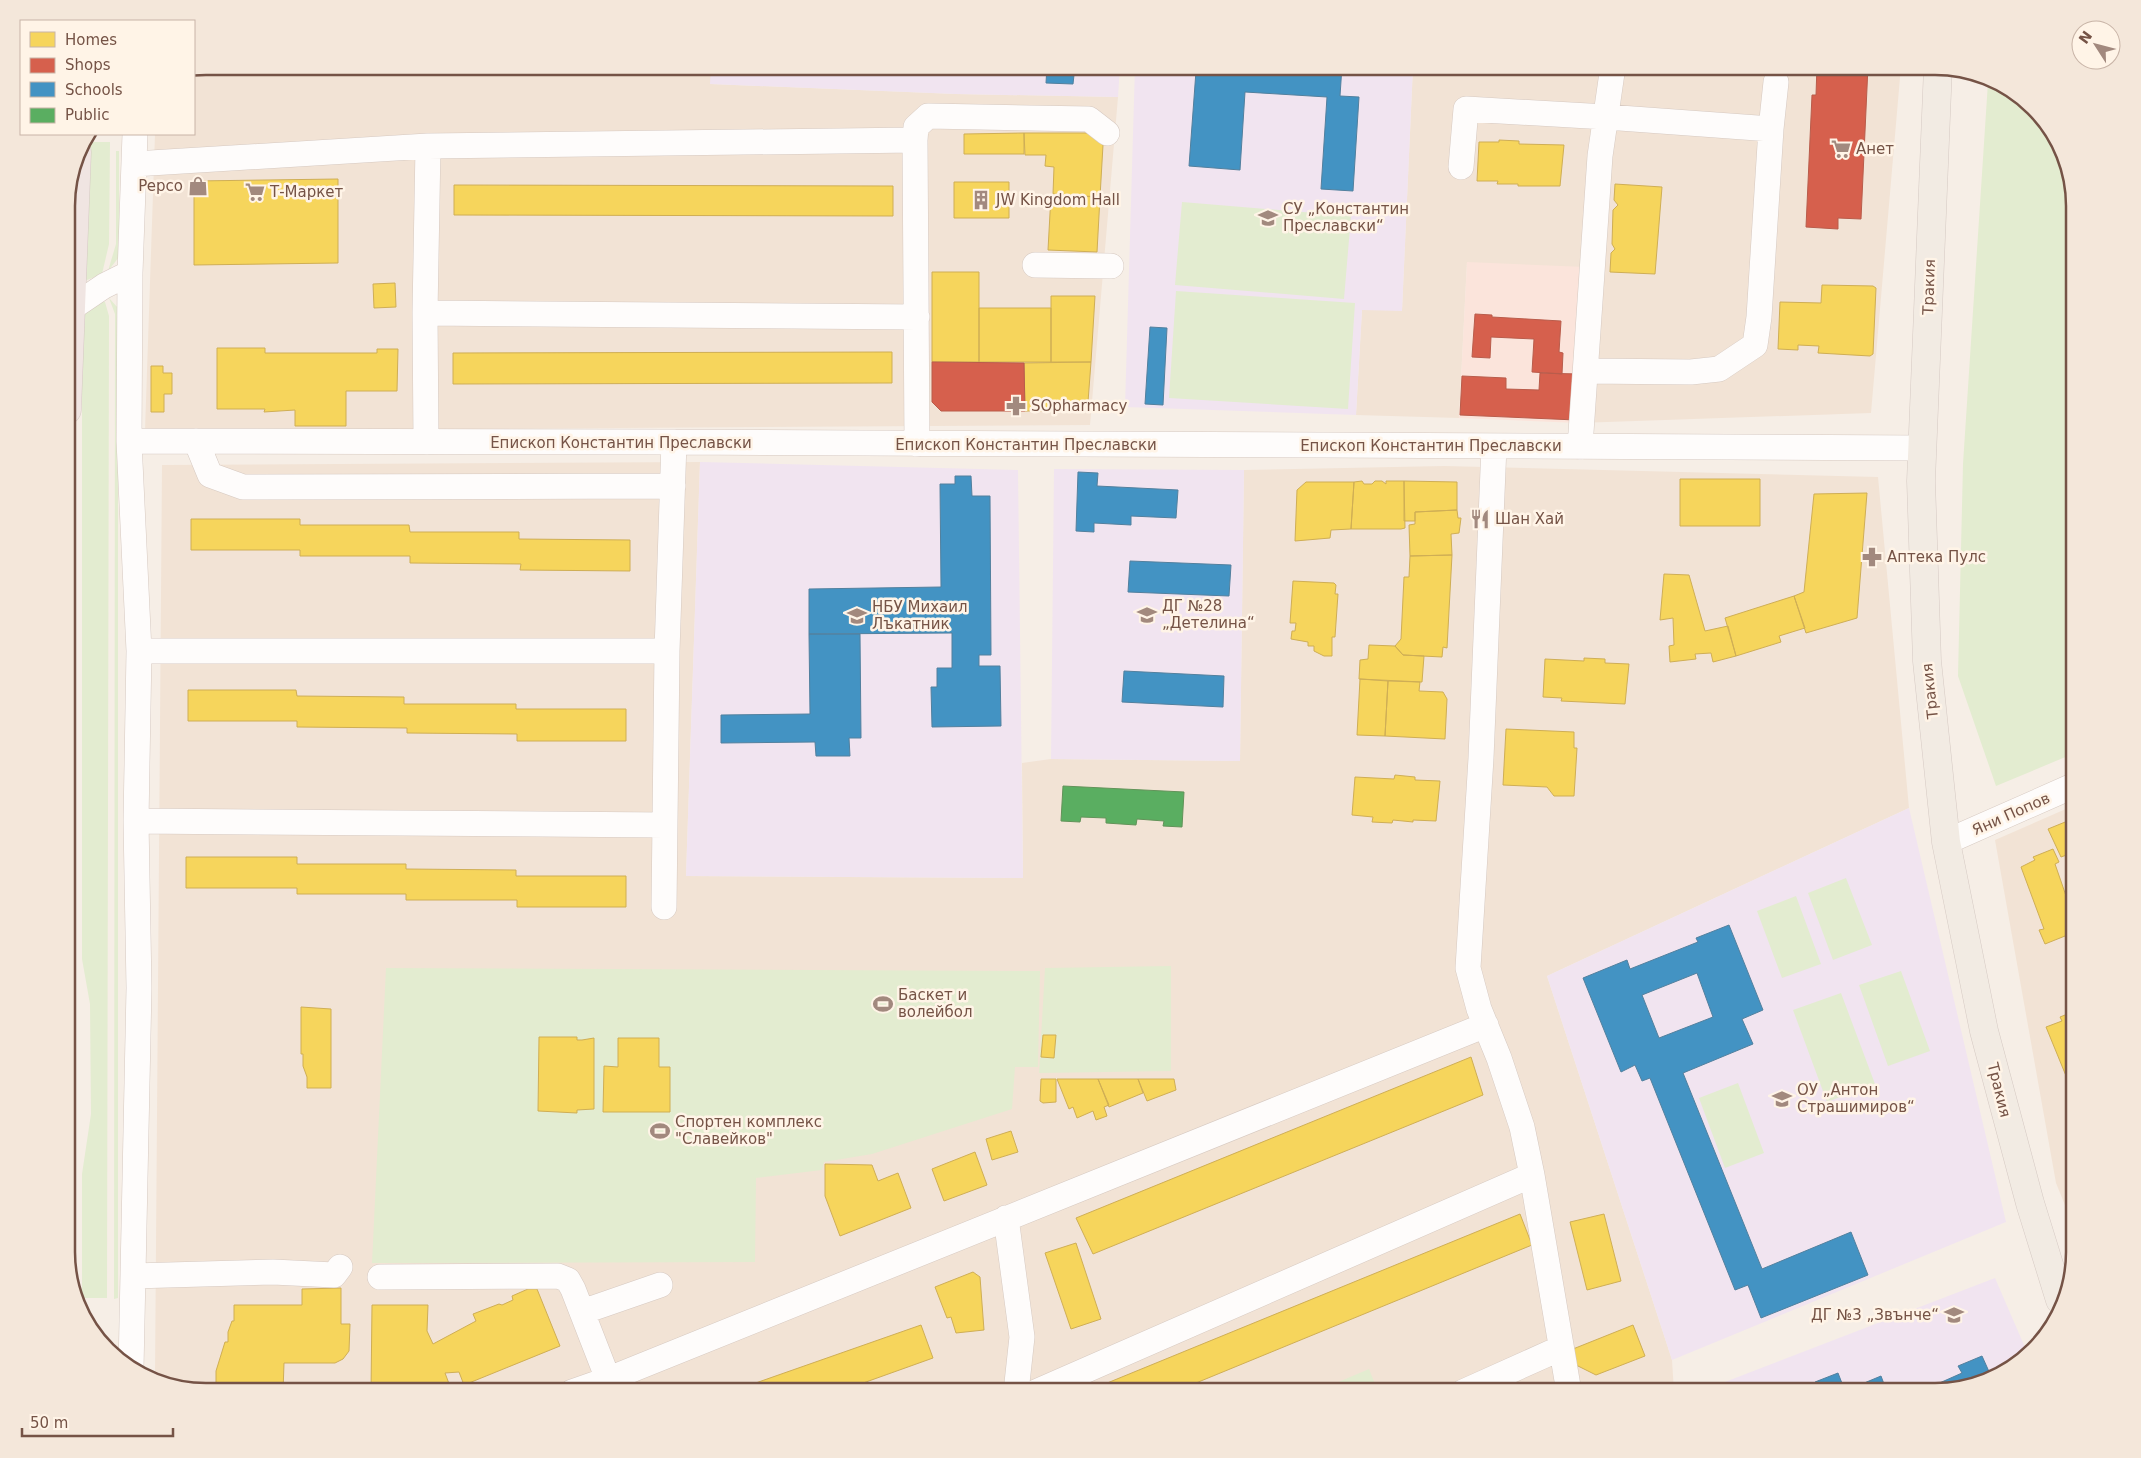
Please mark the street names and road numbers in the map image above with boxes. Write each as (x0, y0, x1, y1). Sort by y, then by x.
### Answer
street label: Тракия (1919, 259, 1939, 316)
street label: Епископ Константин Преславски (490, 434, 752, 452)
street label: Епископ Константин Преславски (895, 436, 1157, 454)
street label: Епископ Константин Преславски (1300, 437, 1562, 455)
street label: Тракия (1918, 662, 1942, 721)
street label: Яни Попов (1969, 789, 2053, 839)
street label: Тракия (1983, 1060, 2014, 1119)

